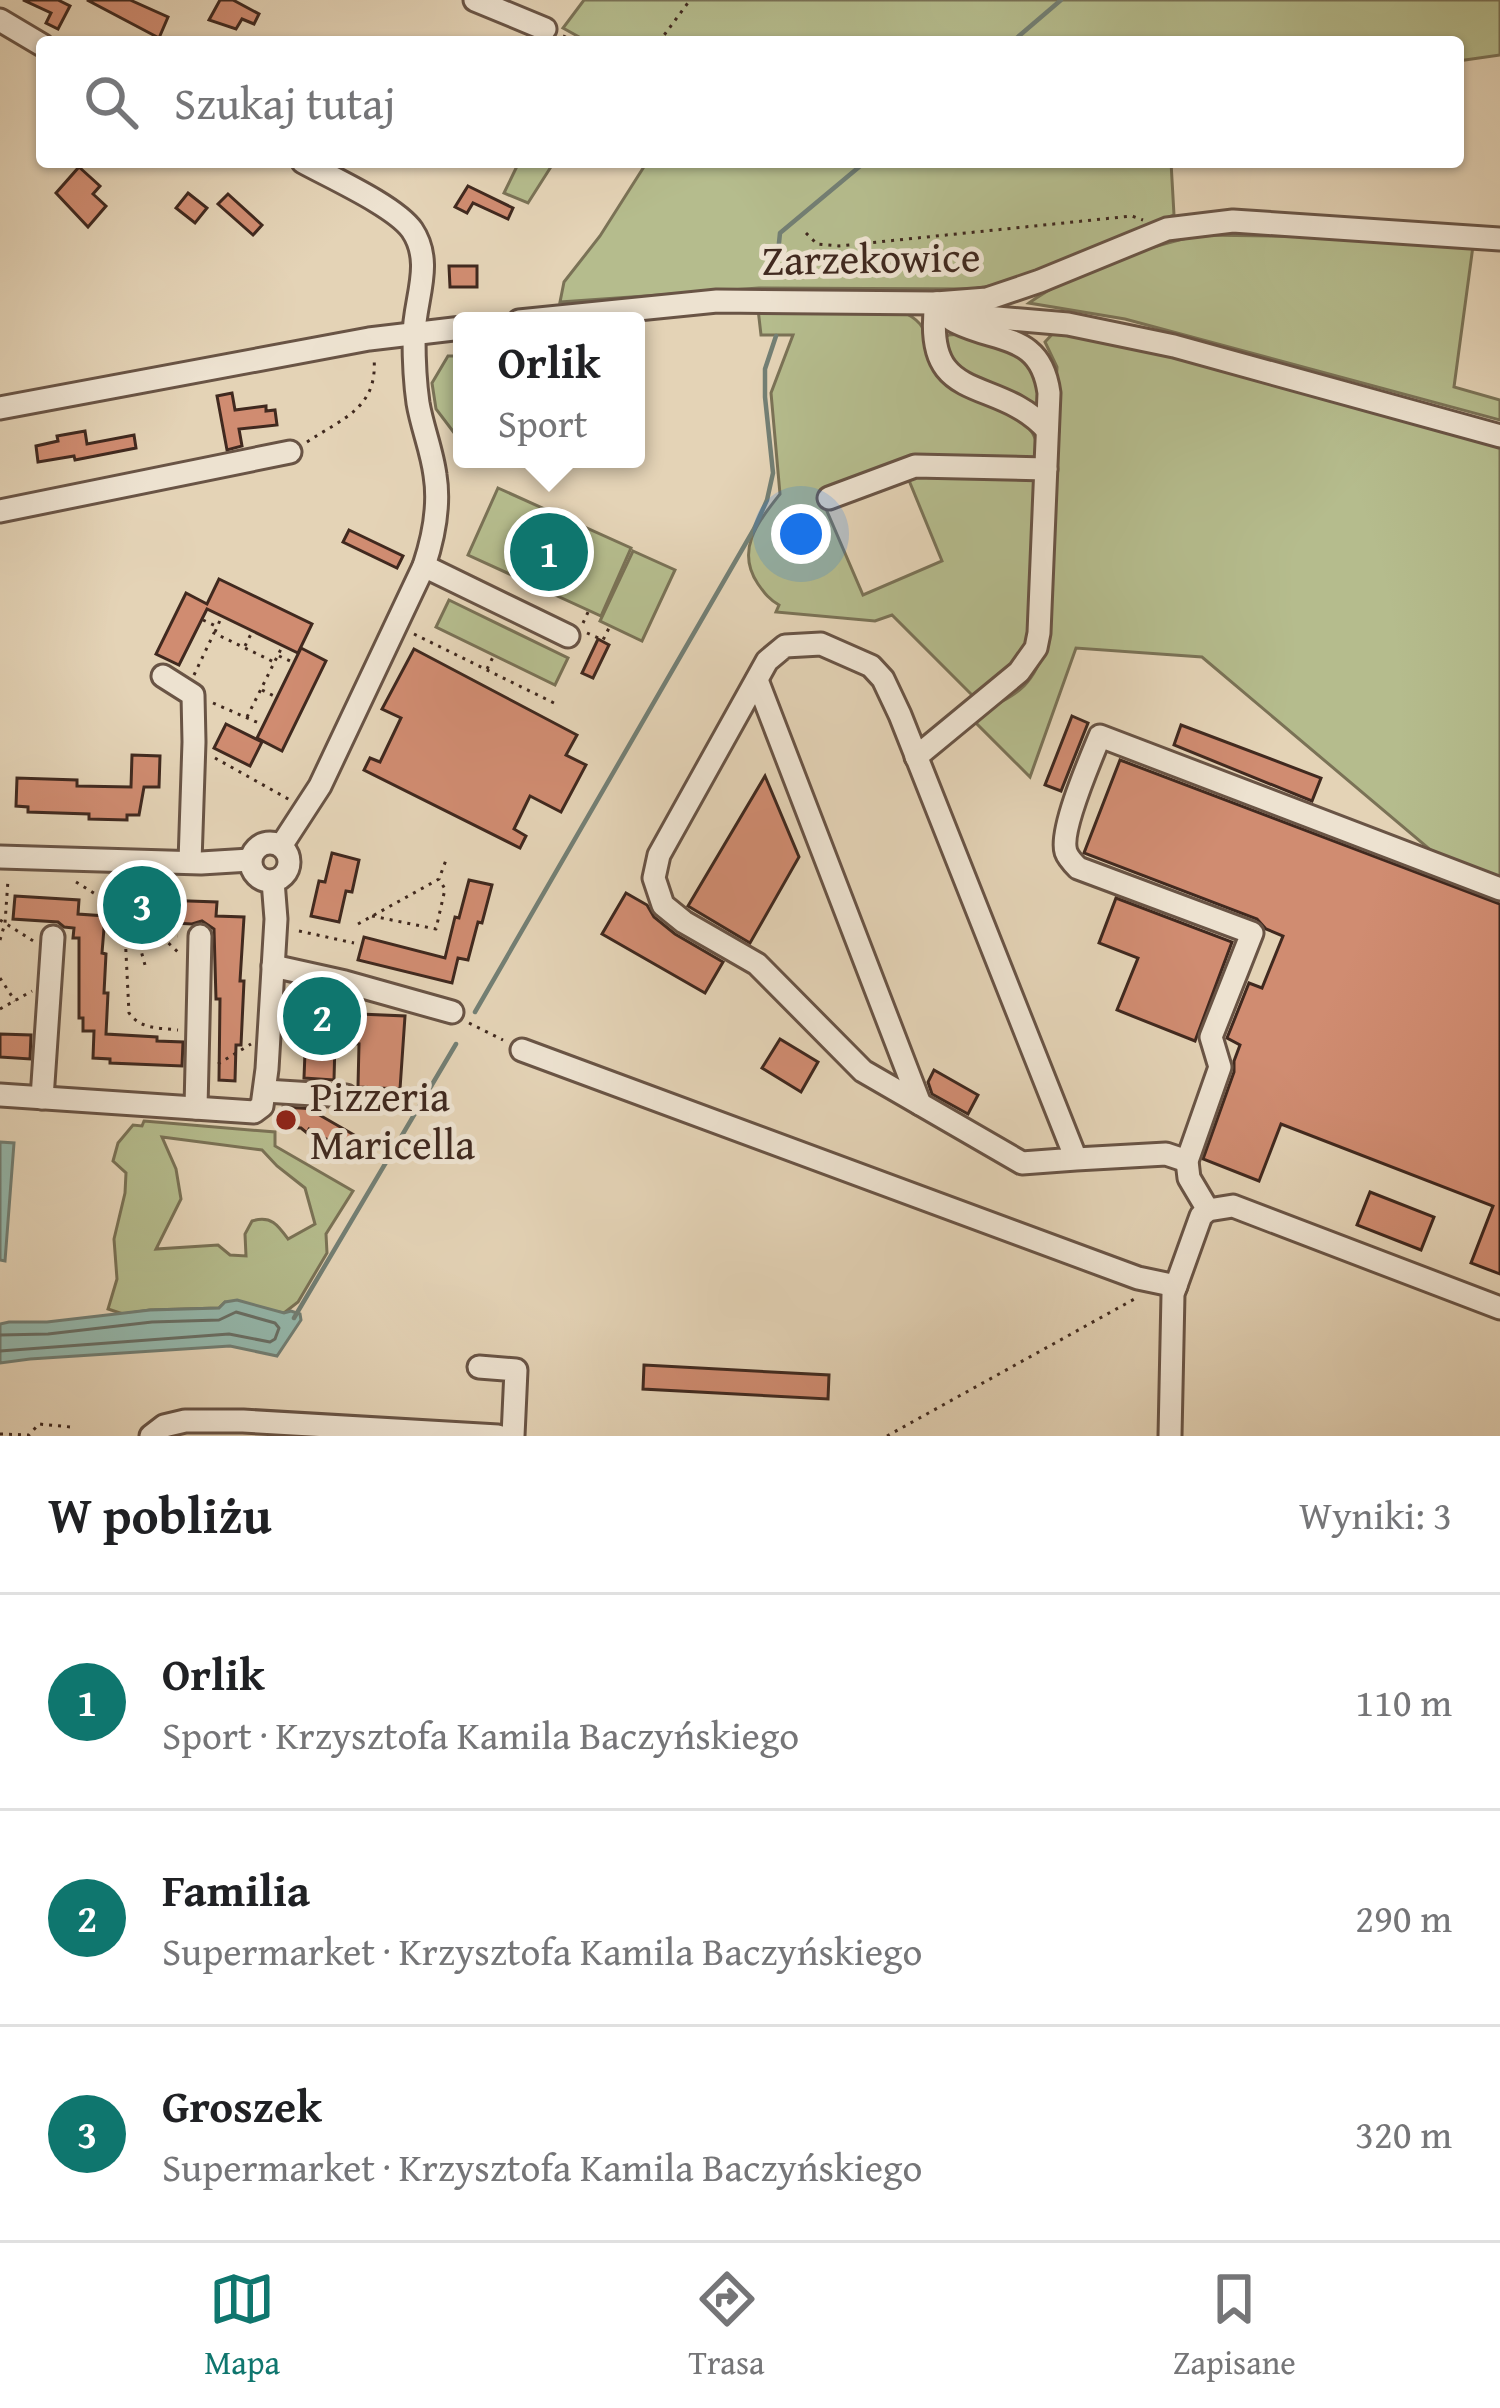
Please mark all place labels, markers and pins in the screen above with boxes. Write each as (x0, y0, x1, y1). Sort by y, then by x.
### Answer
pin: 1 (510, 507, 588, 597)
pin: 3 (103, 860, 181, 950)
pin: 2 (283, 971, 361, 1061)
place label: Pizzeria Maricella (310, 1065, 475, 1174)
marker: Pizzeria Maricella (273, 1107, 299, 1133)

